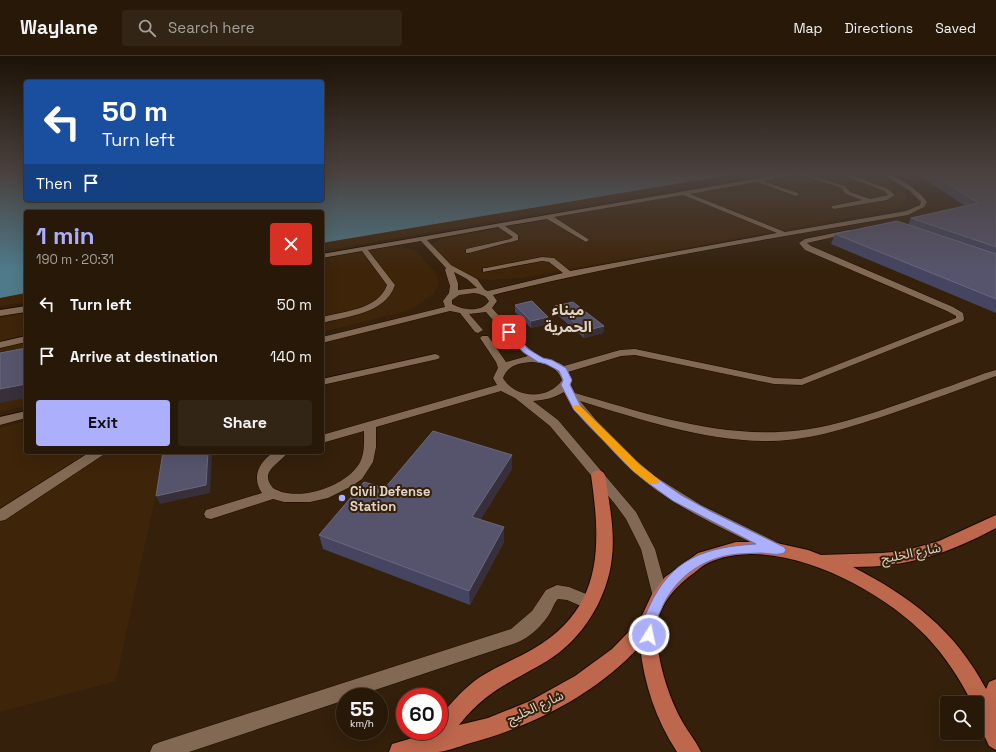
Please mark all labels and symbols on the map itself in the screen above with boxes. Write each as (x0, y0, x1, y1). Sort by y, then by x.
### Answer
district label: ميناء الحمرية (544, 300, 592, 336)
pin (492, 315, 526, 349)
place label: Civil Defense Station (350, 483, 430, 515)
marker: Civil Defense Station (337, 493, 347, 503)
street label: شارع الخليج (880, 539, 943, 569)
position arrow (628, 614, 670, 656)
street label: شارع الخليج (504, 686, 567, 729)
speed limit sign: 60 (396, 688, 448, 740)

